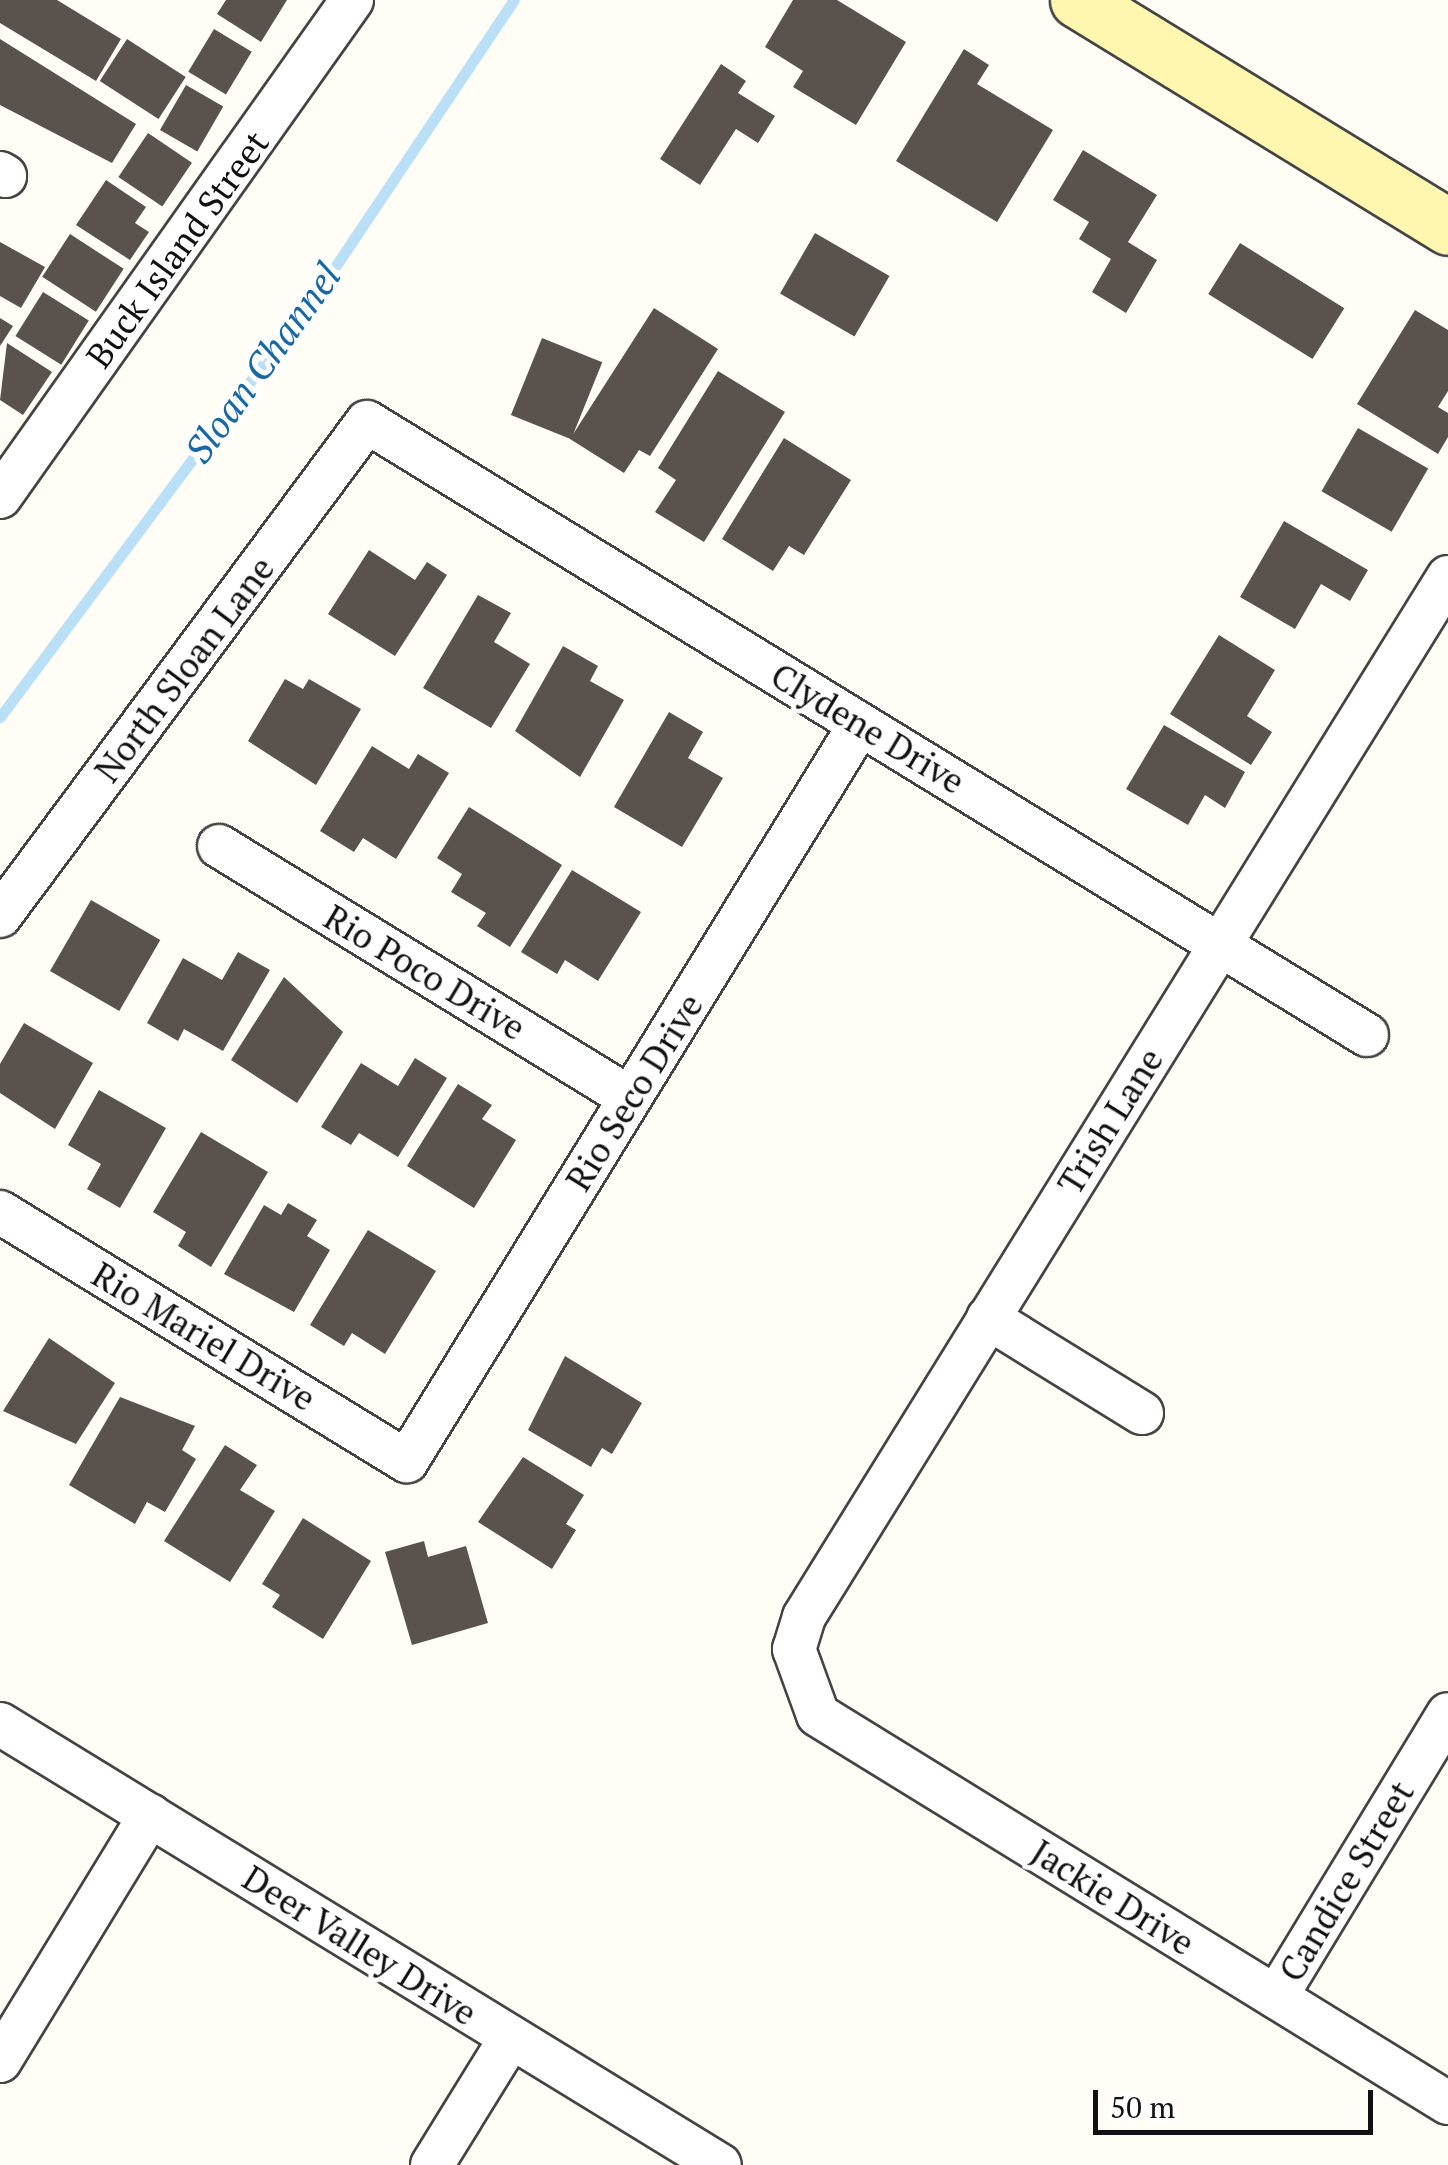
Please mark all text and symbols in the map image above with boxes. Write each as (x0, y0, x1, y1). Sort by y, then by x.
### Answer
street label: Buck Island Street (77, 122, 277, 376)
water label: Sloan Channel (175, 254, 351, 472)
street label: North Sloan Lane (86, 548, 282, 790)
street label: Clydene Drive (764, 654, 972, 802)
street label: Rio Poco Drive (317, 896, 533, 1048)
street label: Rio Seco Drive (557, 986, 711, 1198)
street label: Trish Lane (1049, 1040, 1171, 1202)
street label: Rio Mariel Drive (85, 1253, 323, 1419)
street label: Candice Street (1270, 1773, 1422, 1989)
street label: Jackie Drive (1024, 1830, 1202, 1964)
street label: Deer Valley Drive (235, 1856, 485, 2034)
scale bar (1098, 2070, 1378, 2132)
text: 50 m (1110, 2087, 1175, 2127)

